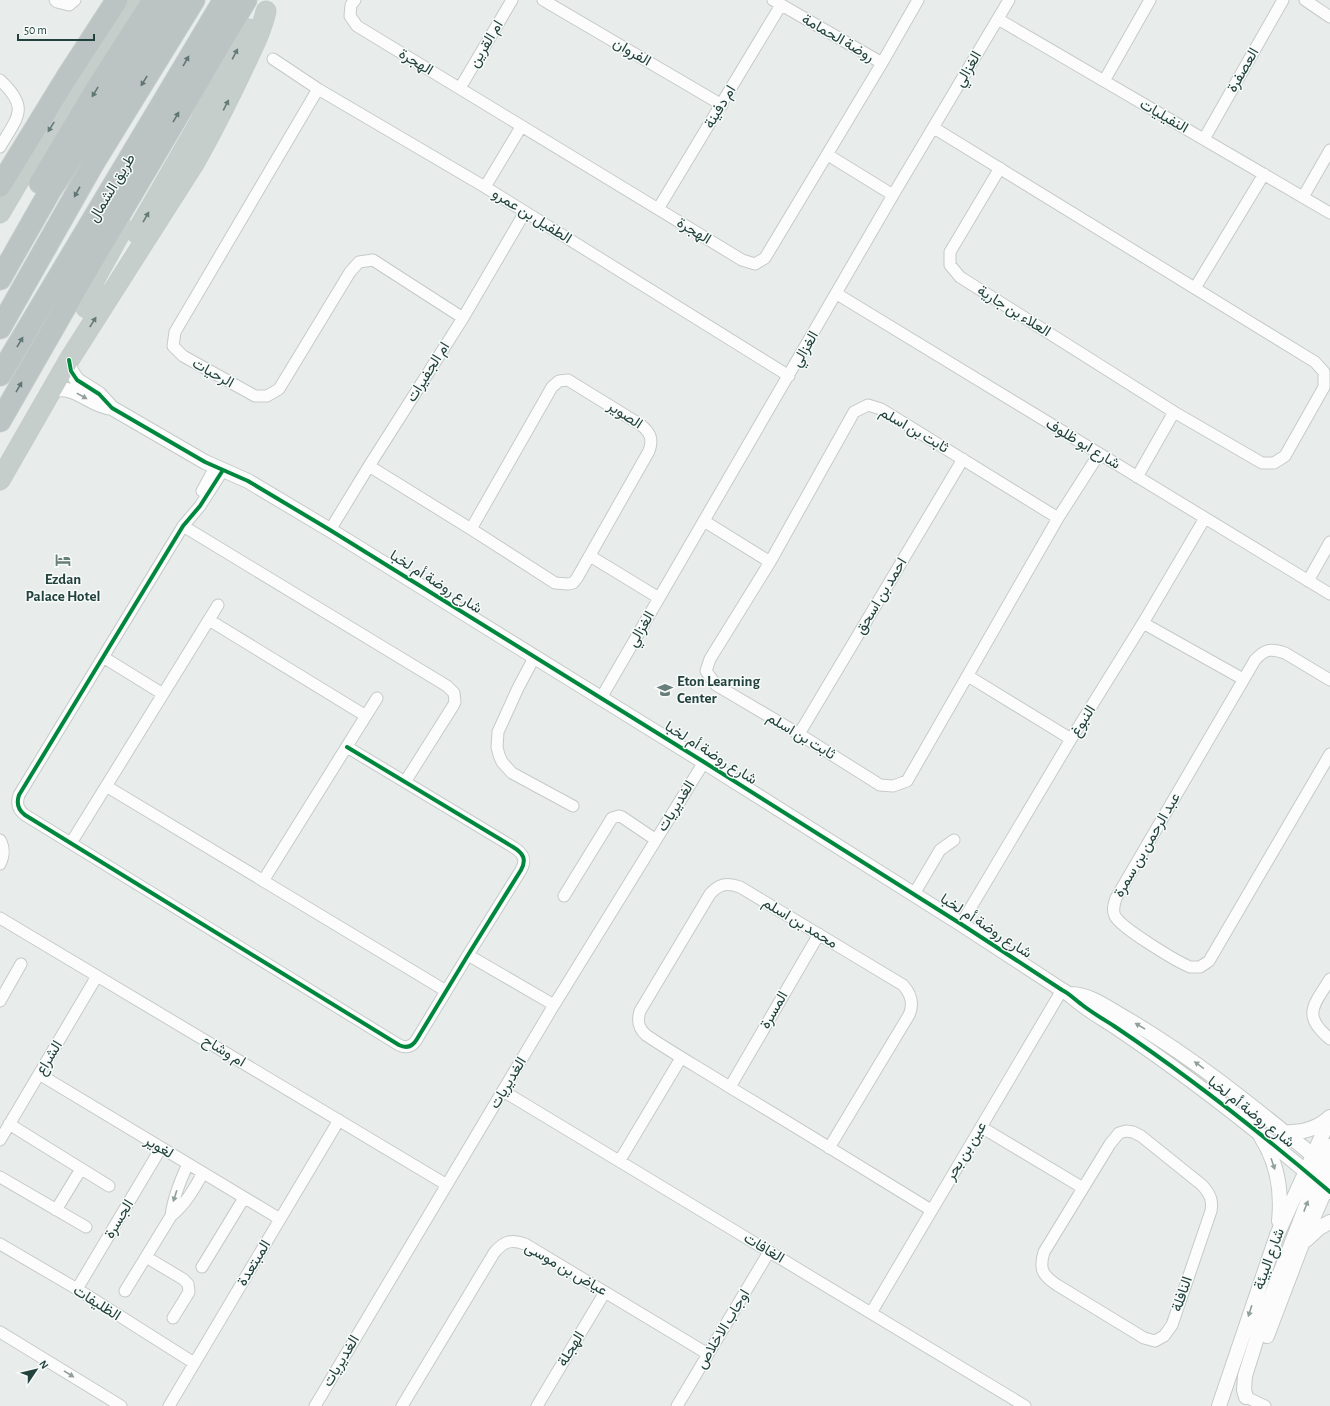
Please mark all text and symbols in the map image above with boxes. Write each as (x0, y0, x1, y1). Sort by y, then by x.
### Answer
street label: روضة الحمامة (799, 11, 877, 66)
scale bar (18, 16, 94, 42)
street label: ام القرين (466, 18, 508, 71)
text: 50 m (24, 24, 47, 36)
street label: الفروان (610, 35, 654, 70)
street label: العصفرة (1224, 45, 1262, 95)
street label: الهجرة (396, 46, 436, 79)
one-way arrow (232, 48, 239, 60)
street label: الغزالي (952, 48, 988, 92)
one-way arrow (183, 55, 190, 67)
one-way arrow (141, 75, 148, 87)
street label: ام دفينة (701, 83, 740, 132)
one-way arrow (91, 86, 98, 98)
street label: النفيليات (1137, 96, 1191, 137)
one-way arrow (223, 99, 229, 111)
one-way arrow (173, 111, 180, 123)
one-way arrow (47, 122, 55, 133)
street label: طريق الشمال (86, 151, 140, 226)
one-way arrow (73, 186, 80, 198)
street label: الطفيل بن عمرو (489, 186, 574, 248)
one-way arrow (142, 211, 149, 223)
street label: الهجرة (674, 215, 714, 248)
street label: العلاء بن جارية (974, 283, 1053, 341)
one-way arrow (90, 316, 97, 328)
street label: الغزالي (789, 328, 825, 372)
one-way arrow (16, 337, 24, 347)
street label: ام الجفيرات (404, 339, 454, 406)
street label: الرحيات (189, 356, 236, 391)
one-way arrow (16, 381, 23, 393)
one-way arrow (76, 393, 88, 399)
street label: الصوير (603, 398, 645, 433)
street label: ثابت بن اسلم (876, 404, 951, 458)
street label: شارع ابو ظلوف (1042, 416, 1123, 475)
street label: شارع روضة أم لخبا (386, 547, 485, 619)
hotel icon: Ezdan Palace Hotel (54, 551, 72, 569)
street label: احمد بن اسحق (852, 555, 911, 638)
place label: Ezdan Palace Hotel (26, 572, 100, 604)
street label: الغزالي (625, 608, 661, 652)
place label: Eton Learning Center (677, 674, 760, 706)
school or university icon: Eton Learning Center (656, 681, 674, 699)
street label: النبوغ (1068, 703, 1101, 741)
street label: ثابت بن اسلم (763, 710, 838, 764)
street label: شارع روضة أم لخبا (661, 718, 760, 790)
street label: الغديريات (655, 778, 698, 835)
street label: عبد الرحمن بن سمرة (1111, 790, 1185, 901)
street label: شارع روضة أم لخبا (936, 890, 1035, 964)
street label: محمد بن اسلم (759, 895, 840, 953)
street label: المسرة (757, 989, 792, 1032)
one-way arrow (1134, 1023, 1146, 1030)
street label: ام وشاح (198, 1032, 248, 1072)
street label: الشراع (33, 1038, 68, 1079)
street label: الغديريات (487, 1055, 530, 1112)
one-way arrow (1193, 1061, 1204, 1069)
street label: شارع روضة أم لخبا (1203, 1073, 1298, 1153)
street label: عين بن بحر (942, 1119, 991, 1185)
street label: لغوير (141, 1132, 176, 1162)
one-way arrow (1271, 1158, 1277, 1170)
one-way arrow (172, 1190, 178, 1202)
street label: الجسرة (102, 1197, 137, 1242)
one-way arrow (1303, 1199, 1309, 1211)
street label: شارع البيئة (1251, 1226, 1290, 1293)
street label: الغافات (741, 1230, 787, 1266)
street label: المبتعدة (235, 1237, 274, 1289)
street label: عياض بن موسى (521, 1239, 610, 1300)
street label: النافلة (1169, 1274, 1195, 1314)
street label: الظليفات (70, 1283, 123, 1324)
street label: اوجاب الاخلاص (694, 1287, 754, 1372)
one-way arrow (1247, 1306, 1253, 1318)
street label: الهجلة (555, 1329, 588, 1370)
street label: الغديريات (320, 1333, 363, 1390)
north arrow (16, 1350, 56, 1390)
text: N (37, 1358, 50, 1371)
one-way arrow (64, 1370, 74, 1378)

